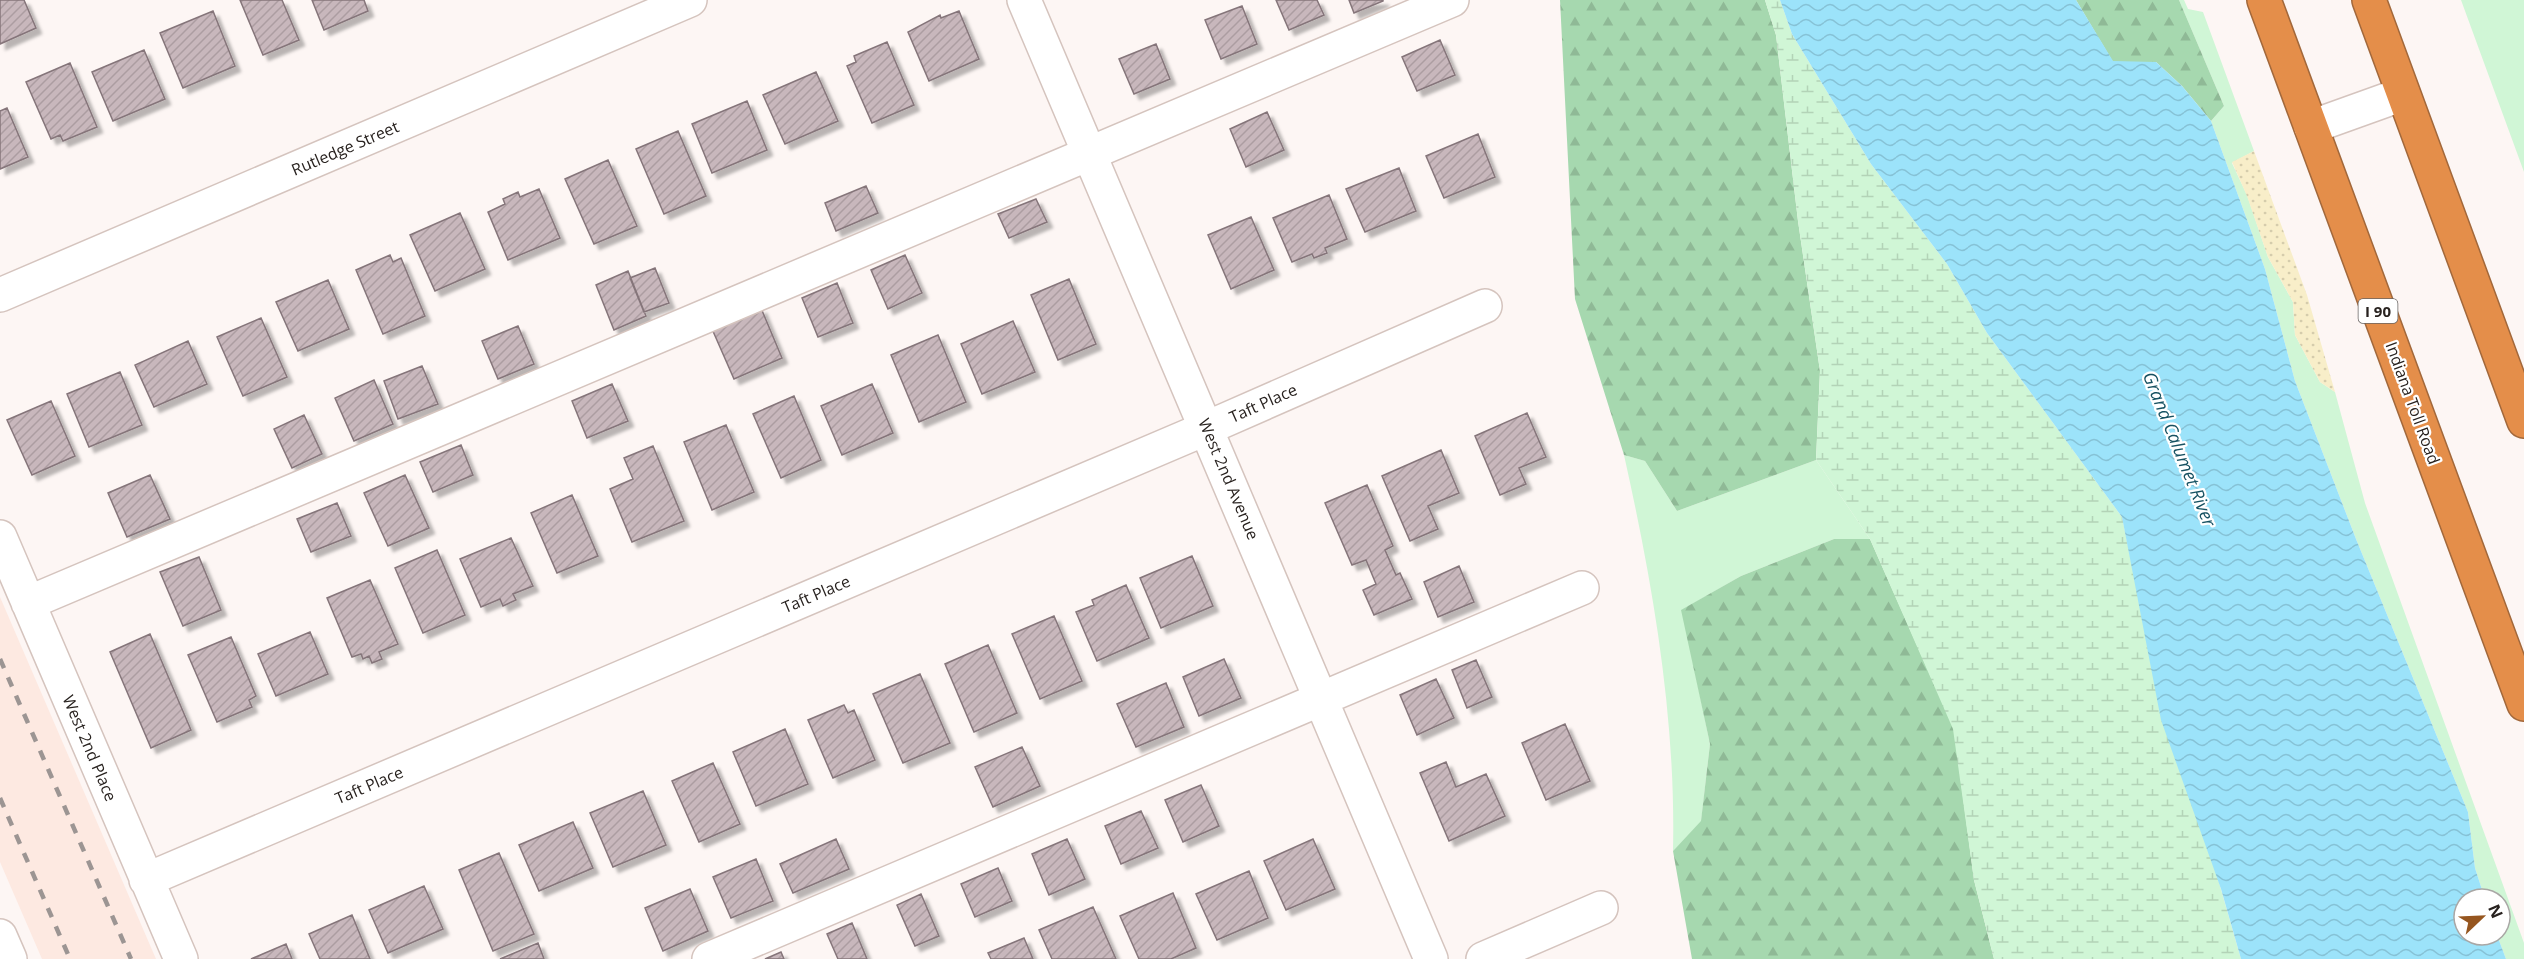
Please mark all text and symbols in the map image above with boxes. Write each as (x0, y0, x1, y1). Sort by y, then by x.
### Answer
street label: Rutledge Street (288, 115, 402, 181)
road number: I 90 (2358, 299, 2398, 323)
street label: Indiana Toll Road (2381, 339, 2445, 467)
water label: Grand Calumet River (2138, 368, 2222, 531)
street label: Taft Place (1226, 378, 1300, 428)
street label: West 2nd Avenue (1194, 415, 1264, 543)
street label: Taft Place (778, 570, 854, 618)
street label: West 2nd Place (58, 692, 122, 804)
street label: Taft Place (331, 761, 407, 809)
north arrow (2452, 887, 2512, 947)
text: N (2483, 901, 2508, 921)

